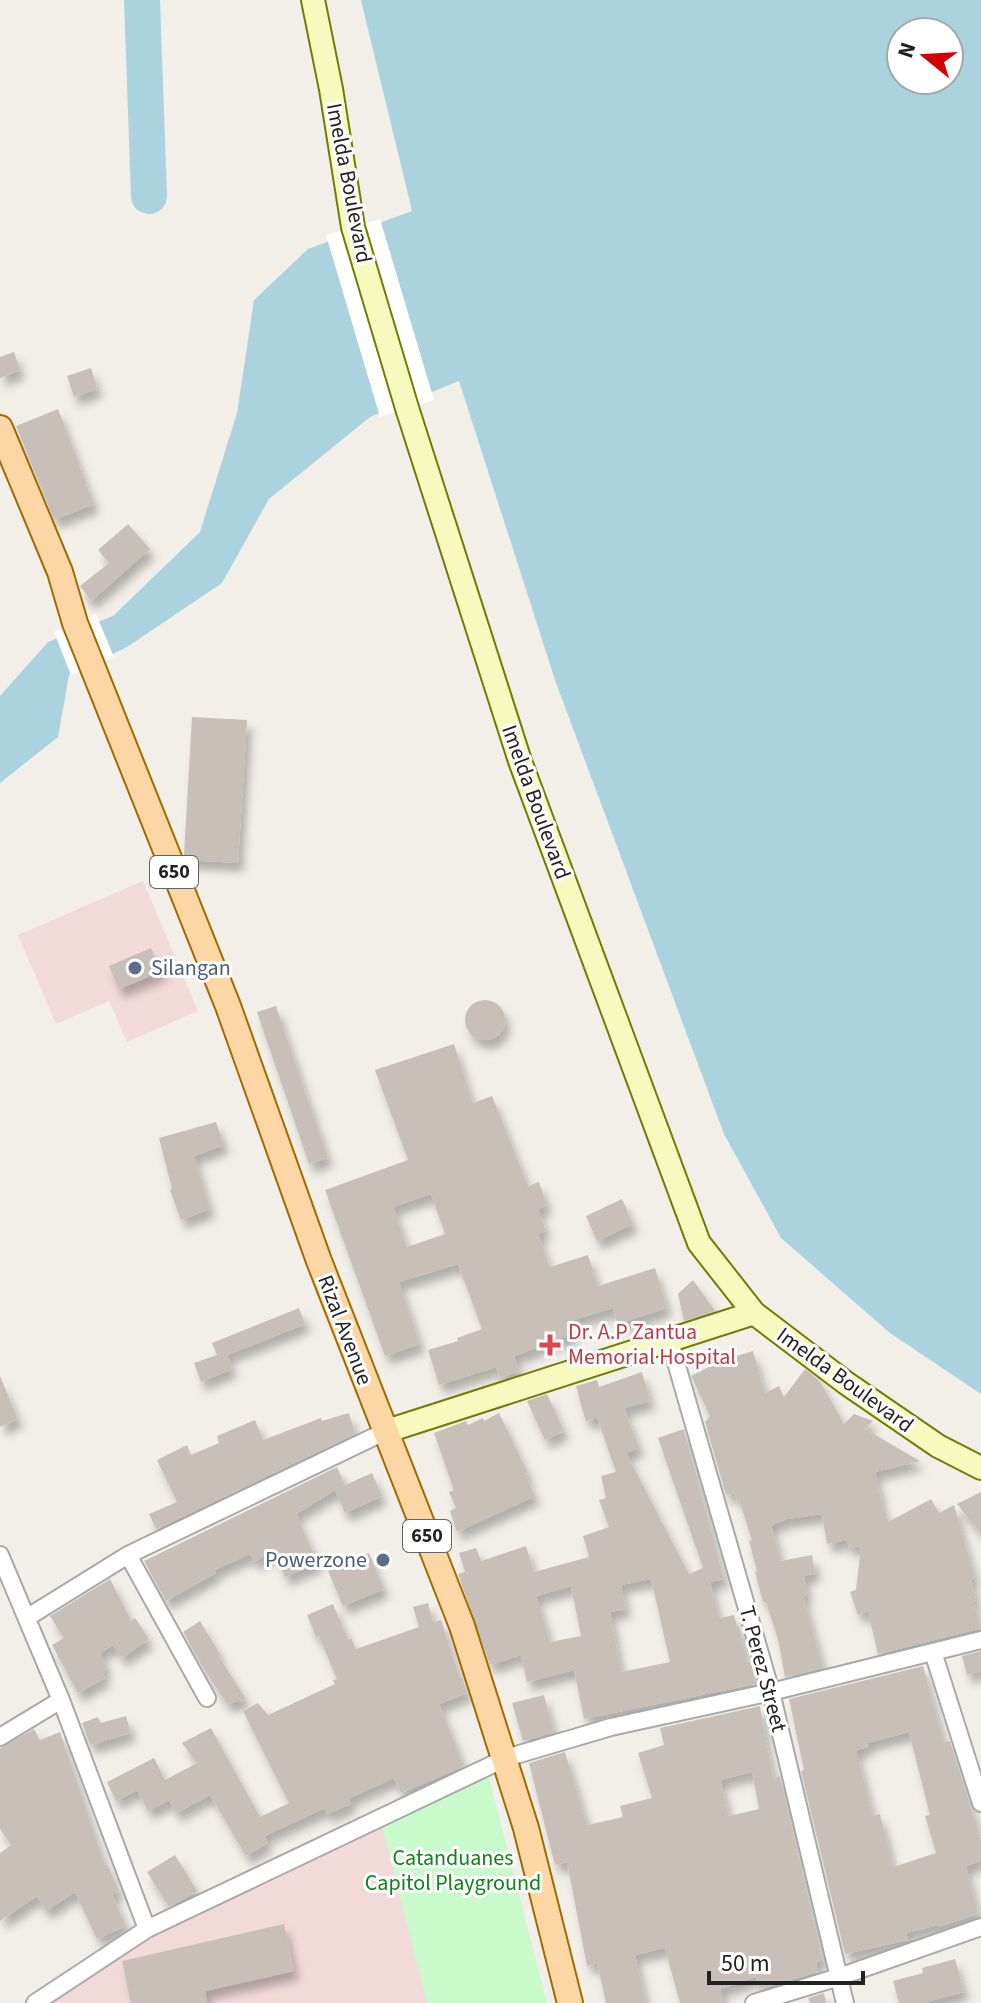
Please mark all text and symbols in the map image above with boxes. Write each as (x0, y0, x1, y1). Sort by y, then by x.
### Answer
north arrow (885, 16, 965, 96)
text: N (889, 38, 924, 62)
street label: Imelda Boulevard (318, 100, 380, 266)
street label: Imelda Boulevard (493, 720, 579, 884)
road number: 650 (150, 856, 198, 888)
place label: Silangan (151, 952, 231, 984)
marker: Silangan (126, 959, 144, 977)
street label: Rizal Avenue (309, 1270, 381, 1390)
place label: Dr. A.P Zantua Memorial Hospital (568, 1316, 736, 1373)
street label: Imelda Boulevard (770, 1319, 920, 1441)
marker: Dr. A.P Zantua Memorial Hospital (539, 1334, 561, 1356)
road number: 650 (403, 1520, 451, 1552)
place label: Powerzone (265, 1544, 367, 1576)
marker: Powerzone (374, 1551, 392, 1569)
street label: T. Perez Street (731, 1602, 795, 1736)
park label: Catanduanes Capitol Playground (365, 1842, 541, 1899)
scale bar (709, 1935, 863, 1985)
text: 50 m (721, 1946, 770, 1981)

